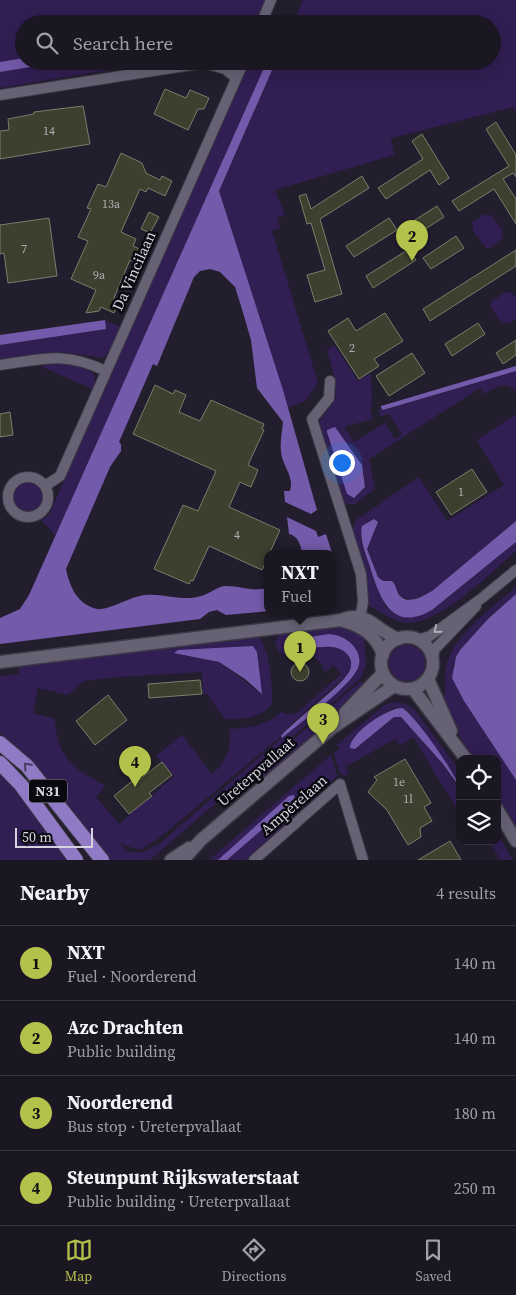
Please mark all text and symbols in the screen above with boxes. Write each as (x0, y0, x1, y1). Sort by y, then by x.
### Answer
search box (15, 15, 501, 70)
icon: search (33, 29, 61, 57)
text: Search here (73, 30, 173, 56)
house number: 14 (43, 123, 55, 139)
house number: 13a (102, 196, 121, 212)
pin: 2 (396, 220, 428, 261)
street label: Da Vincilaan (107, 228, 160, 314)
house number: 7 (21, 241, 27, 257)
house number: 9a (93, 267, 106, 283)
house number: 2 (349, 340, 355, 356)
your location (329, 450, 355, 476)
house number: 1 (458, 484, 464, 500)
house number: 4 (234, 527, 240, 543)
popup (264, 550, 336, 615)
text: NXT (281, 559, 319, 585)
text: Fuel (281, 585, 312, 607)
one-way arrow (433, 625, 442, 634)
pin: 1 (284, 631, 316, 672)
pin: 3 (307, 703, 339, 744)
street label: Ureterpvallaat (213, 732, 299, 811)
pin: 4 (119, 746, 151, 787)
map controls (456, 755, 501, 845)
button: locate (456, 755, 501, 800)
one-way arrow (24, 763, 33, 772)
street label: Ampèrelaan (256, 770, 331, 839)
house number: 1e (393, 774, 405, 790)
road number: N31 (29, 779, 67, 802)
house number: 1l (403, 791, 413, 807)
button: layers (456, 800, 501, 845)
scale bar (15, 825, 92, 848)
text: 50 m (22, 827, 52, 847)
text: Nearby (20, 878, 90, 907)
text: 4 results (436, 882, 496, 904)
text: NXT (67, 939, 105, 965)
text: 1 (32, 952, 40, 974)
text: 140 m (454, 952, 496, 974)
text: Fuel · Noorderend (67, 965, 197, 987)
text: Azc Drachten (67, 1014, 184, 1040)
text: 2 (32, 1027, 40, 1049)
text: 140 m (454, 1027, 496, 1049)
text: Public building (67, 1040, 176, 1062)
text: Noorderend (67, 1089, 173, 1115)
text: 3 (32, 1102, 40, 1124)
text: 180 m (454, 1102, 496, 1124)
text: Bus stop · Ureterpvallaat (67, 1115, 241, 1137)
text: Steunpunt Rijkswaterstaat (67, 1164, 299, 1190)
text: 4 (32, 1177, 40, 1199)
text: 250 m (454, 1177, 496, 1199)
text: Public building · Ureterpvallaat (67, 1190, 290, 1212)
tab: Map (65, 1236, 93, 1286)
tab: Directions (222, 1236, 286, 1286)
tab: Saved (416, 1236, 451, 1286)

